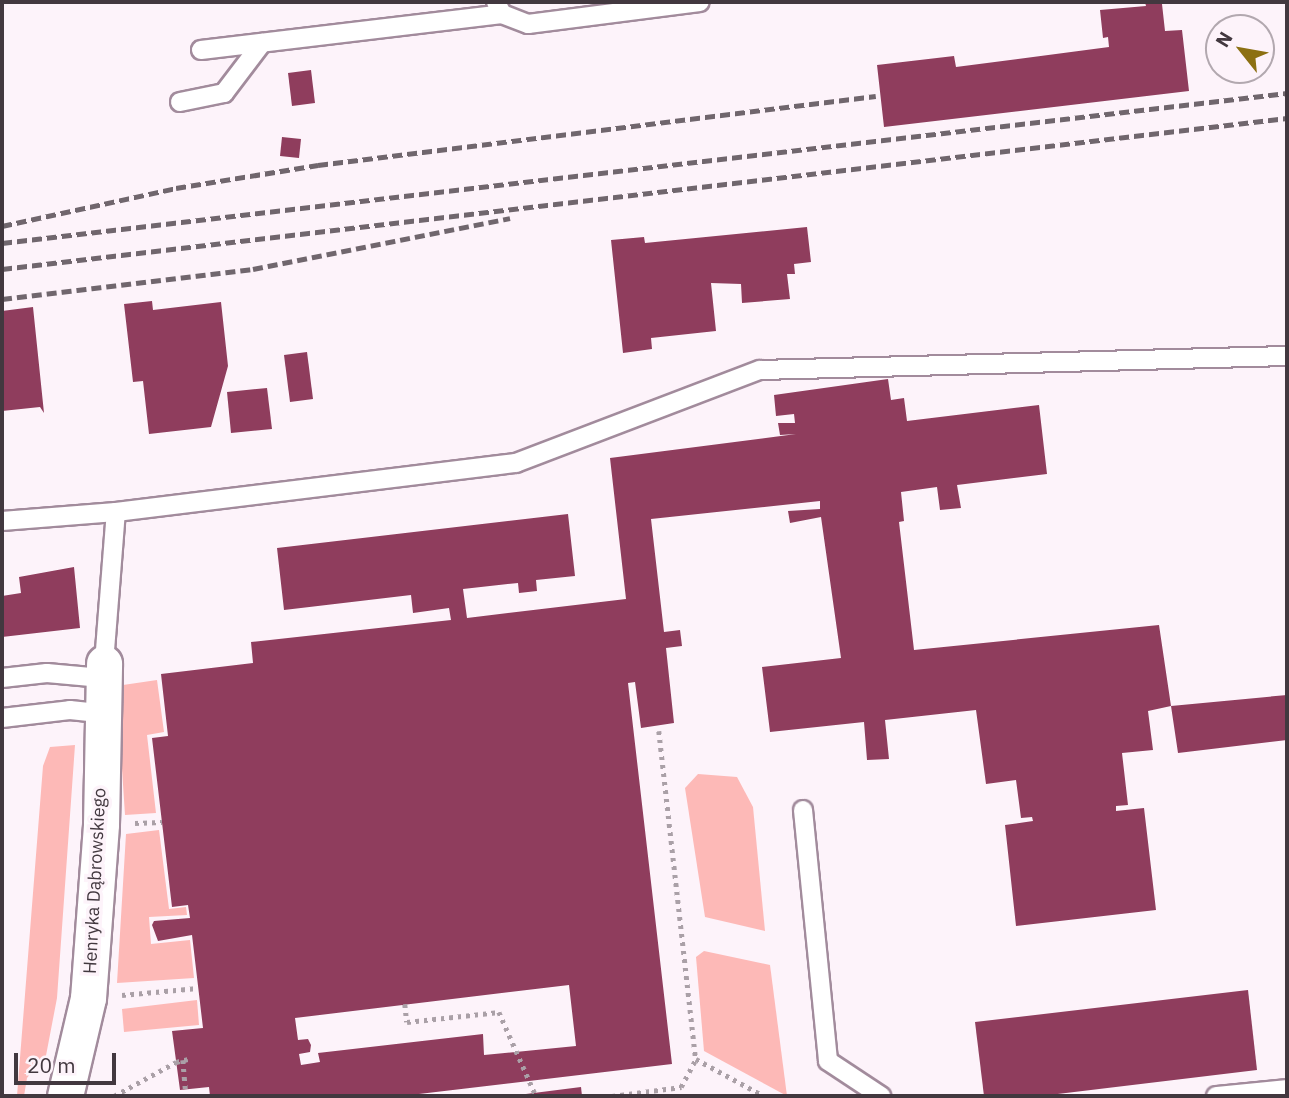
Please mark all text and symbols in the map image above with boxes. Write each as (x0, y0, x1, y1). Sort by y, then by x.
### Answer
north arrow (1205, 14, 1275, 84)
text: N (1210, 27, 1238, 51)
street label: Henryka Dąbrowskiego (79, 787, 111, 975)
scale bar (18, 1038, 119, 1082)
text: 20 m (27, 1051, 76, 1079)

